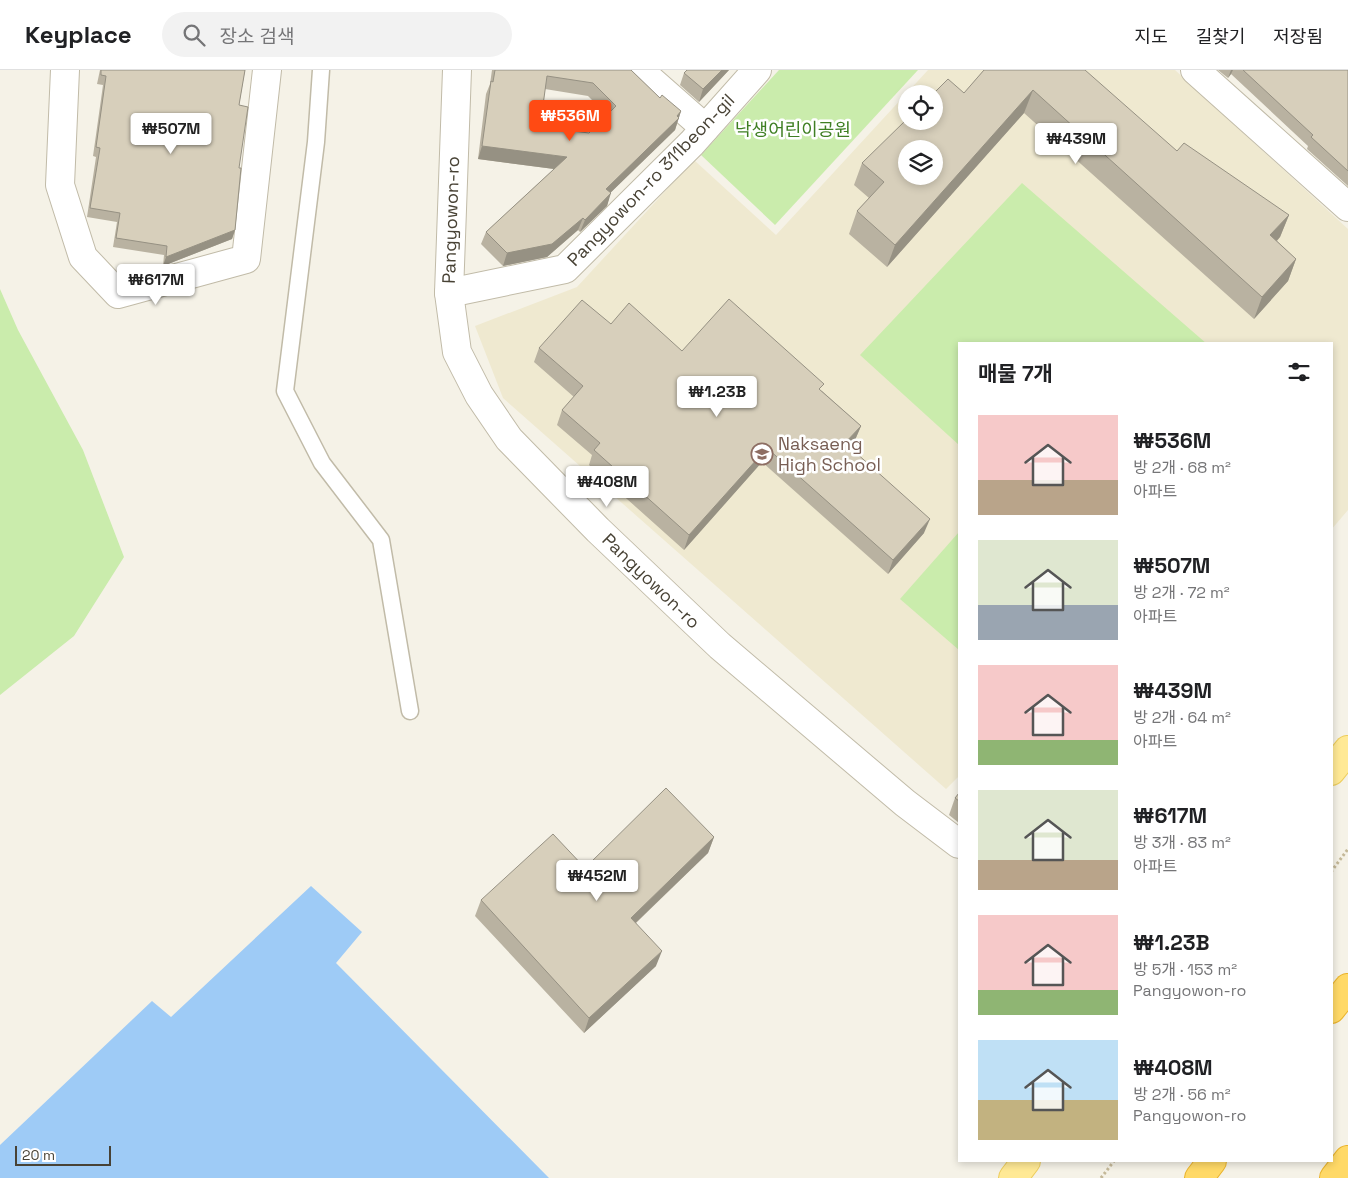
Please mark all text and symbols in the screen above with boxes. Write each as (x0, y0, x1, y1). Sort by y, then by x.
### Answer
search box (162, 12, 512, 57)
text: Keyplace (25, 19, 132, 50)
icon: search (180, 21, 208, 49)
text: 장소 검색 (220, 24, 294, 49)
text: 지도 (1135, 25, 1168, 48)
text: 길찾기 (1196, 25, 1245, 48)
text: 저장됨 (1273, 25, 1323, 48)
map controls (898, 85, 943, 185)
button: locate (898, 85, 943, 130)
street label: Pangyowon-ro 311beon-gil (562, 89, 739, 271)
pin: ₩536M (535, 100, 605, 142)
text: ₩536M (540, 105, 600, 126)
pin: ₩507M (136, 112, 206, 155)
text: ₩507M (142, 118, 200, 139)
park label: 낙생어린이공원 (735, 118, 851, 141)
pin: ₩439M (1041, 122, 1111, 165)
text: ₩439M (1046, 128, 1106, 149)
button: layers (898, 140, 943, 185)
street label: Pangyowon-ro (437, 156, 464, 284)
pin: ₩617M (121, 264, 191, 306)
text: ₩617M (128, 269, 184, 290)
icon: filters (1285, 358, 1313, 386)
text: 매물 7개 (978, 360, 1053, 387)
pin: ₩1.23B (676, 376, 758, 418)
text: ₩1.23B (688, 381, 746, 402)
text: ₩536M (1133, 427, 1211, 454)
place label: Naksaeng High School (778, 432, 881, 476)
icon: home (1018, 435, 1078, 495)
school or university icon: Naksaeng High School (750, 442, 774, 466)
text: 방 2개 · 68 m² (1133, 457, 1231, 478)
pin: ₩408M (572, 466, 642, 508)
text: ₩408M (577, 471, 637, 492)
text: 아파트 (1133, 481, 1177, 502)
street label: Pangyowon-ro (597, 528, 705, 633)
text: ₩507M (1133, 552, 1210, 579)
icon: home (1018, 560, 1078, 620)
text: 방 2개 · 72 m² (1133, 582, 1230, 603)
text: 아파트 (1133, 606, 1177, 627)
text: ₩439M (1133, 677, 1212, 704)
icon: home (1018, 685, 1078, 745)
text: 방 2개 · 64 m² (1133, 707, 1231, 728)
text: 아파트 (1133, 731, 1177, 752)
text: ₩617M (1133, 802, 1207, 829)
icon: home (1018, 810, 1078, 870)
text: 방 3개 · 83 m² (1133, 832, 1231, 853)
text: 아파트 (1133, 856, 1177, 877)
pin: ₩452M (562, 860, 632, 902)
text: ₩452M (567, 865, 627, 886)
text: ₩1.23B (1133, 929, 1209, 956)
icon: home (1018, 935, 1078, 995)
text: 방 5개 · 153 m² (1133, 959, 1237, 980)
text: Pangyowon-ro (1133, 980, 1247, 1001)
text: ₩408M (1133, 1054, 1213, 1081)
icon: home (1018, 1060, 1078, 1120)
text: 방 2개 · 56 m² (1133, 1084, 1231, 1105)
text: Pangyowon-ro (1133, 1105, 1247, 1126)
scale bar (15, 1143, 111, 1166)
text: 20 m (22, 1146, 55, 1164)

